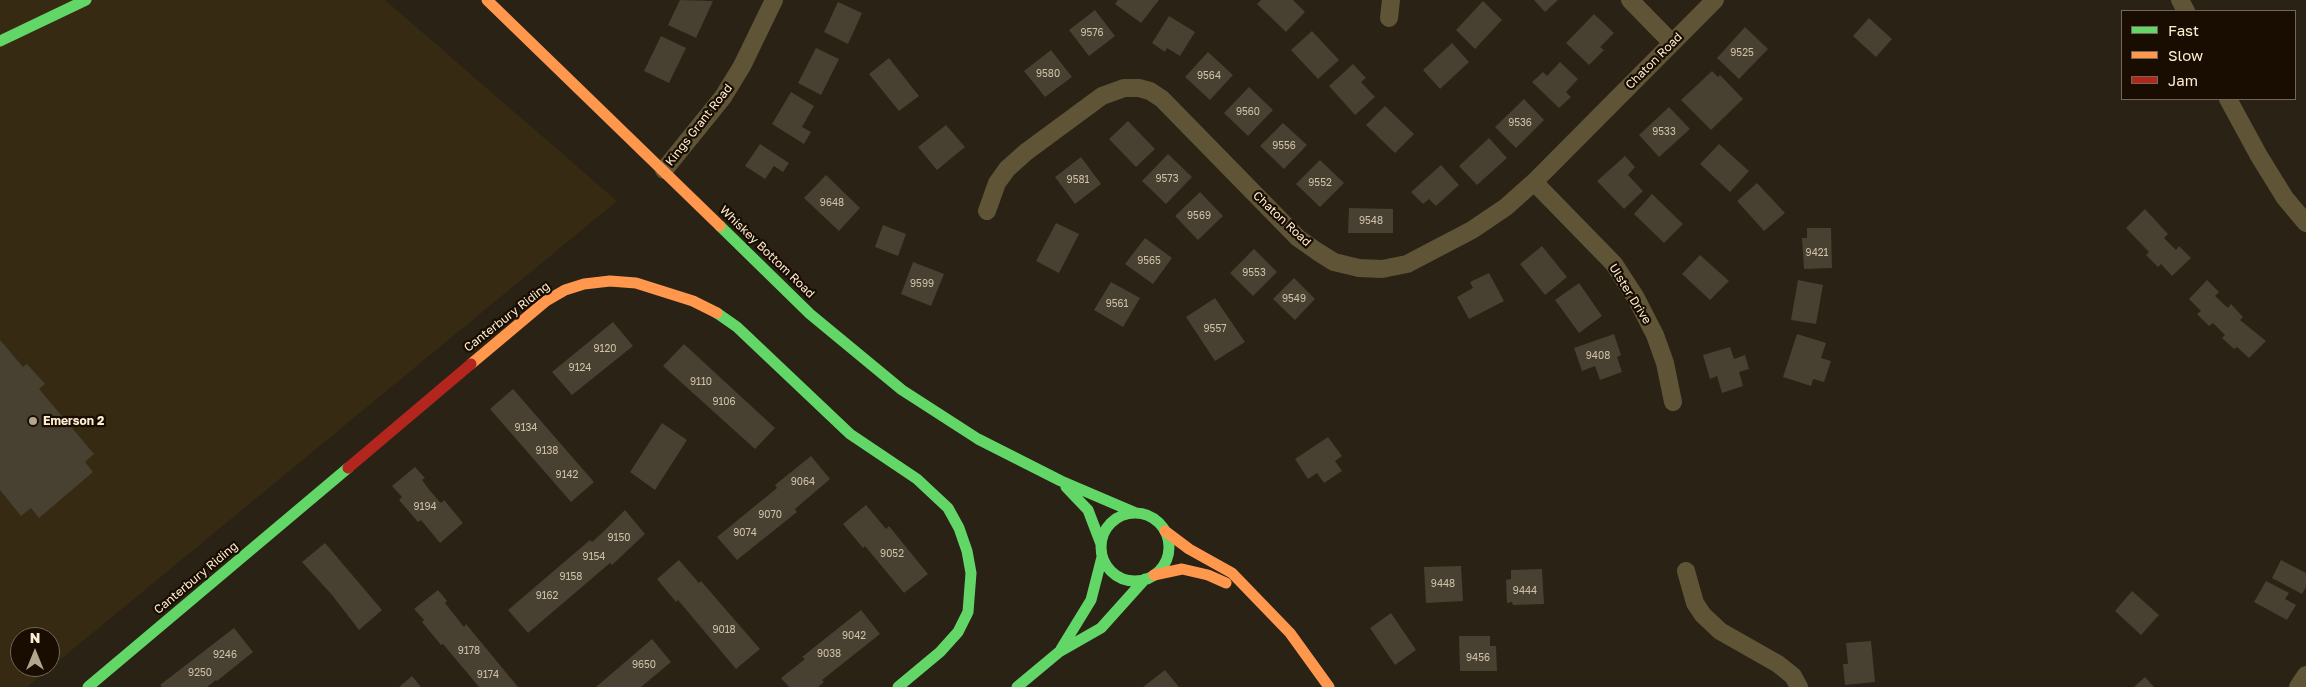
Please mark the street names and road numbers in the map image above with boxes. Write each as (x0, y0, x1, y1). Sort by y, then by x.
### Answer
street label: Chaton Road (1623, 30, 1685, 92)
street label: Kings Grant Road (663, 81, 735, 169)
street label: Chaton Road (1250, 189, 1314, 249)
street label: Whiskey Bottom Road (717, 203, 817, 301)
street label: Ulster Drive (1606, 261, 1654, 327)
street label: Canterbury Riding (461, 279, 553, 355)
street label: Canterbury Riding (151, 539, 241, 617)

